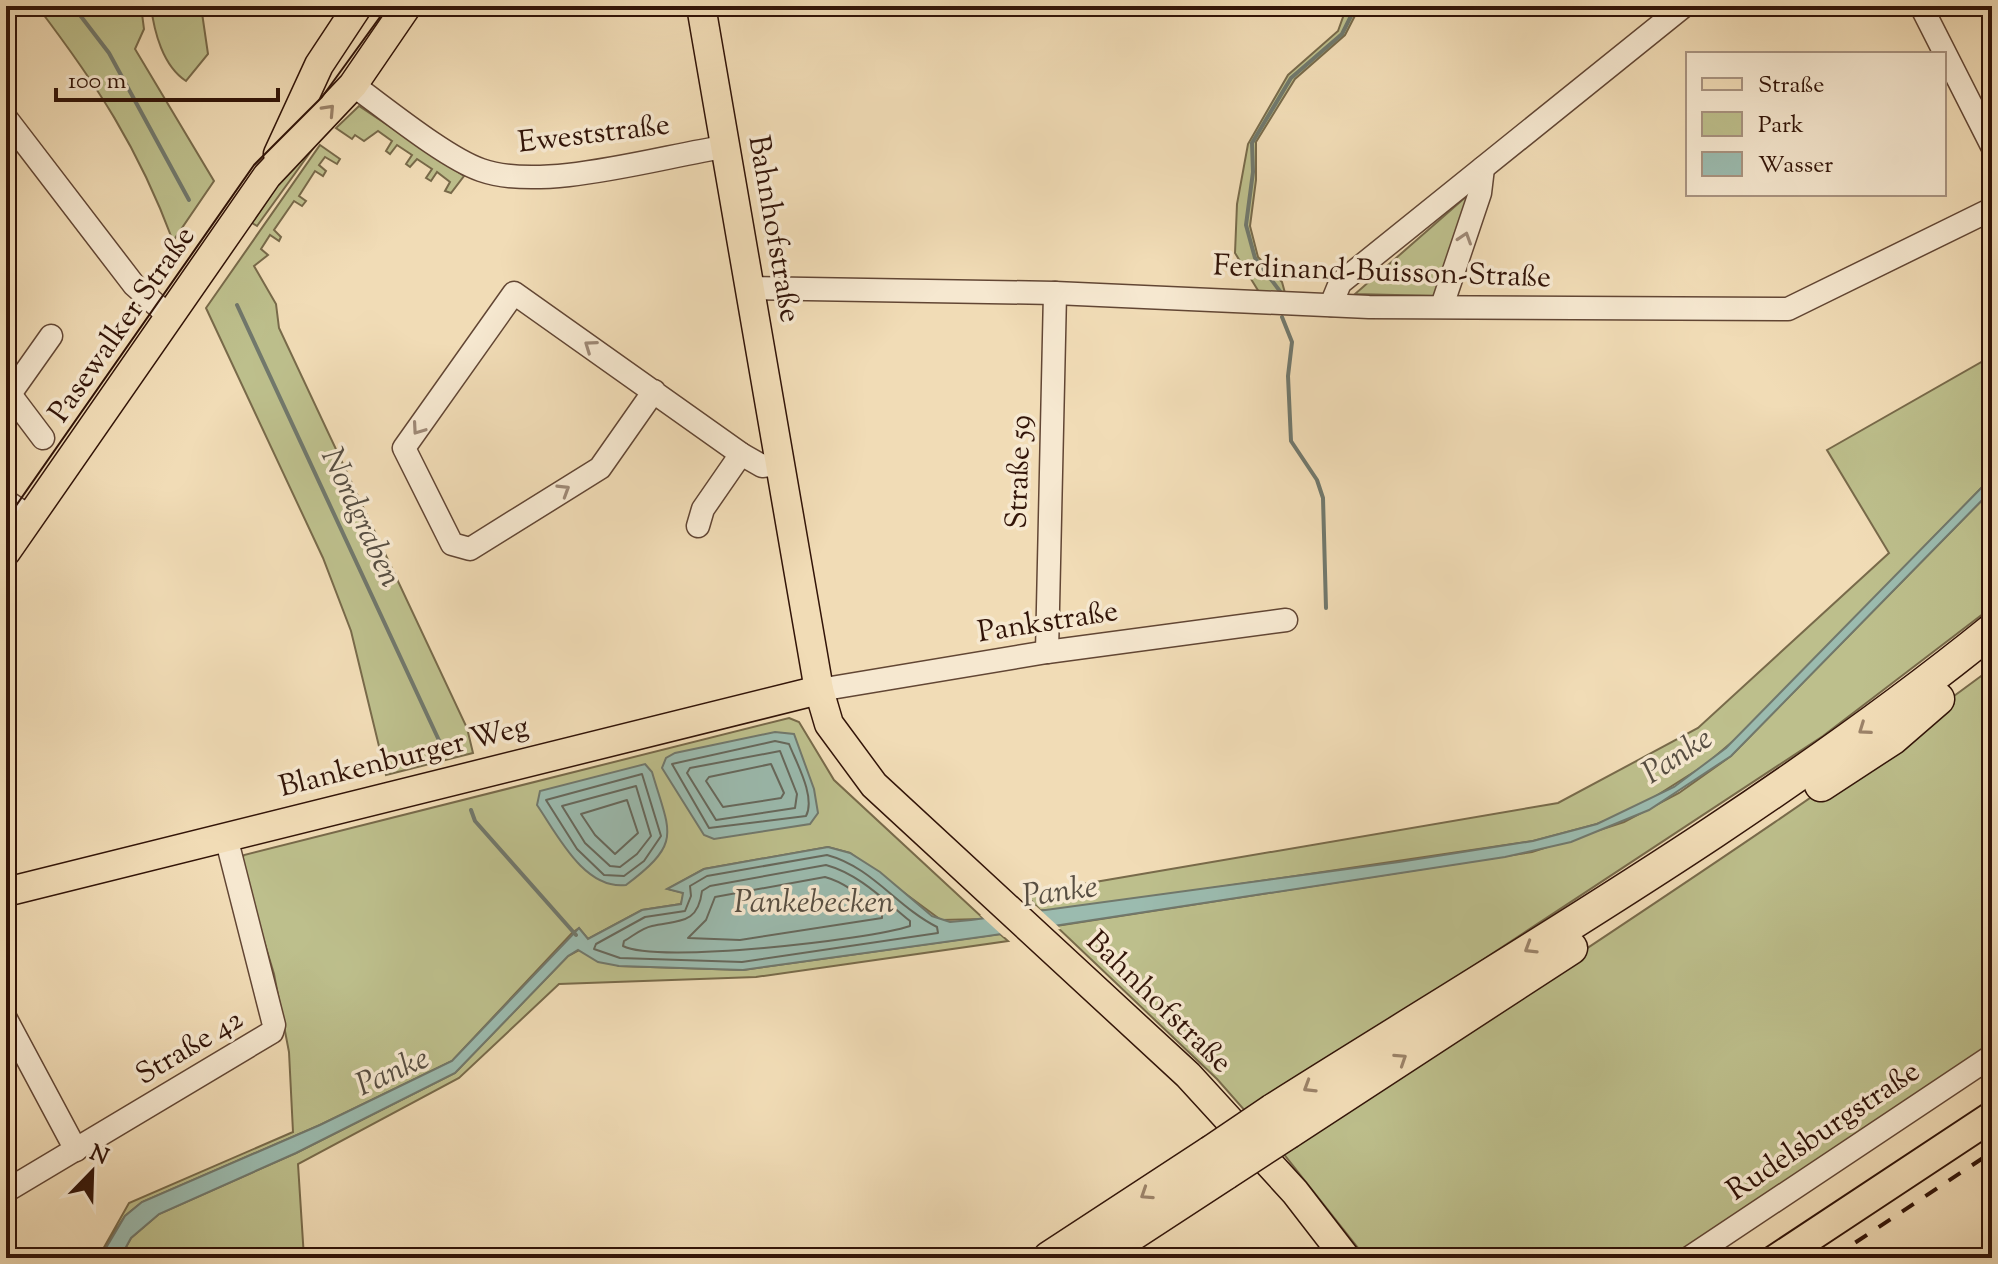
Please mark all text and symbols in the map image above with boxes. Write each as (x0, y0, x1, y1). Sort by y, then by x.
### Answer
scale bar (56, 52, 278, 102)
legend (1686, 52, 1946, 196)
text: 100 m (68, 65, 126, 99)
text: Straße (1758, 69, 1824, 103)
street label: Eweststraße (516, 104, 672, 166)
one-way arrow (320, 105, 334, 119)
text: Park (1758, 109, 1804, 143)
street label: Bahnhofstraße (735, 132, 811, 326)
text: Wasser (1758, 149, 1833, 183)
street label: Pasewalker Straße (39, 218, 207, 432)
one-way arrow (1456, 231, 1472, 245)
street label: Ferdinand-Buisson-Straße (1212, 246, 1552, 300)
one-way arrow (585, 341, 599, 356)
street label: Straße 59 (997, 414, 1043, 530)
one-way arrow (413, 420, 428, 435)
water label: Nordgraben (308, 441, 412, 595)
one-way arrow (556, 485, 570, 500)
street label: Pankstraße (975, 591, 1121, 655)
street label: Blankenburger Weg (275, 706, 533, 810)
water label: Panke (1634, 717, 1722, 797)
one-way arrow (1858, 719, 1873, 734)
water label: Panke (1019, 865, 1101, 921)
water label: Pankebecken (734, 881, 894, 927)
street label: Bahnhofstraße (1075, 922, 1241, 1084)
one-way arrow (1524, 939, 1538, 954)
street label: Straße 42 (128, 999, 252, 1097)
water label: Panke (349, 1037, 437, 1109)
street label: Rudelsburgstraße (1719, 1051, 1929, 1213)
one-way arrow (1392, 1053, 1407, 1068)
one-way arrow (1304, 1077, 1318, 1092)
north arrow (52, 1132, 132, 1212)
text: N (84, 1138, 113, 1175)
one-way arrow (1140, 1185, 1155, 1200)

